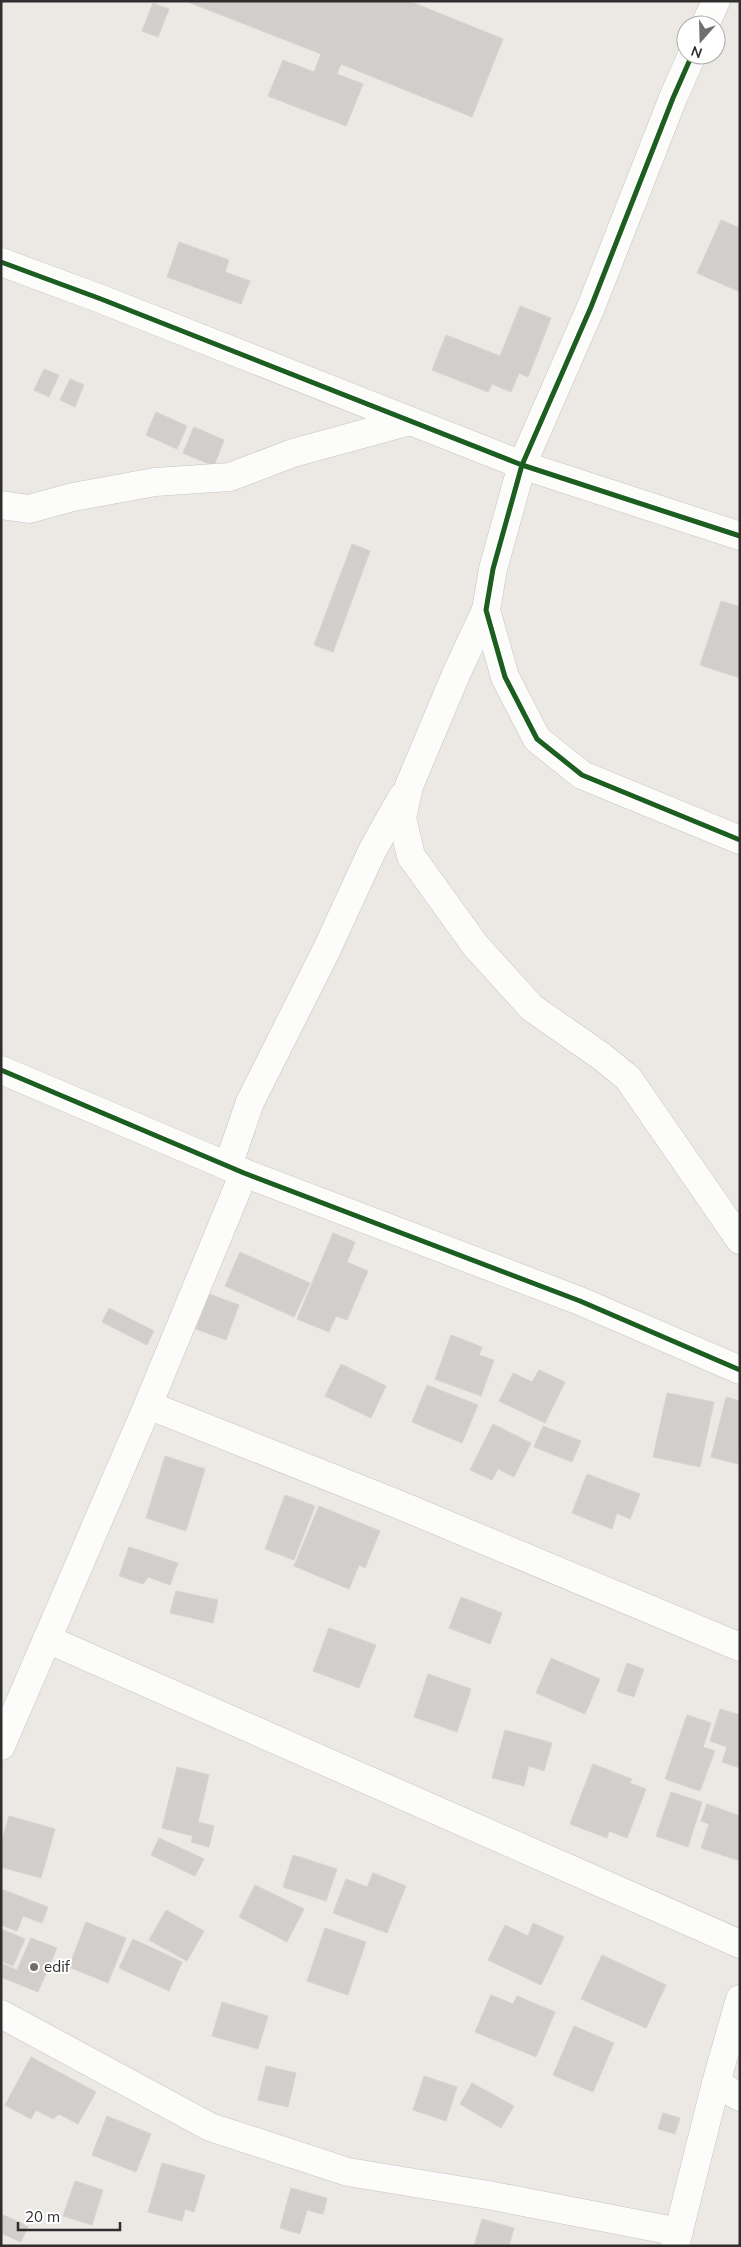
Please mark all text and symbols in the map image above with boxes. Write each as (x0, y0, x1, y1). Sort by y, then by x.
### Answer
north arrow (676, 15, 726, 65)
text: N (689, 42, 705, 62)
place label: edif (44, 1957, 71, 1976)
marker: edif (28, 1961, 40, 1973)
scale bar (18, 2200, 120, 2232)
text: 20 m (25, 2207, 60, 2226)

